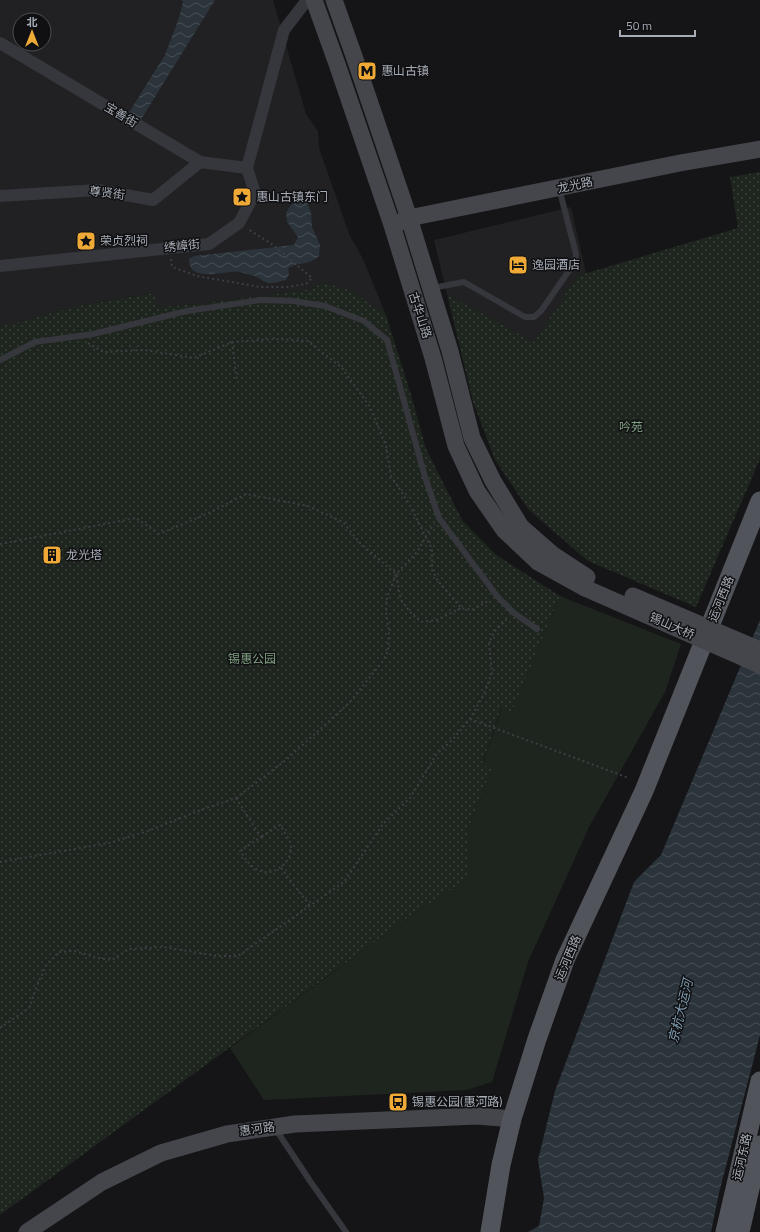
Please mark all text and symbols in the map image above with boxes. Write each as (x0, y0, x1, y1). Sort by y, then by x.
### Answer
north arrow (12, 12, 52, 52)
scale bar (620, 12, 695, 38)
text: 北 (27, 14, 38, 30)
text: 50 m (626, 16, 652, 35)
metro station icon: 惠山古镇 (356, 60, 378, 82)
place label: 惠山古镇 (381, 61, 429, 80)
street label: 宝善街 (101, 97, 142, 132)
street label: 龙光路 (555, 171, 594, 198)
street label: 尊贤街 (88, 181, 126, 204)
place icon: 惠山古镇东门 (231, 186, 253, 208)
place label: 惠山古镇东门 (256, 187, 328, 206)
place icon: 荣贞烈祠 (75, 230, 97, 252)
place label: 荣贞烈祠 (100, 231, 148, 250)
street label: 绣嶂街 (163, 234, 201, 257)
hotel icon: 逸园酒店 (507, 254, 529, 276)
place label: 逸园酒店 (532, 255, 580, 274)
street label: 古华山路 (404, 289, 437, 341)
park label: 吟苑 (619, 417, 643, 436)
building icon: 龙光塔 (41, 544, 63, 566)
place label: 龙光塔 (66, 545, 102, 564)
street label: 运河西路 (703, 573, 738, 625)
street label: 锡山大桥 (646, 607, 698, 644)
park label: 锡惠公园 (228, 649, 276, 668)
street label: 运河西路 (549, 932, 586, 984)
water label: 京杭大运河 (662, 974, 698, 1045)
bus stop icon: 锡惠公园(惠河路) (387, 1091, 409, 1113)
place label: 锡惠公园(惠河路) (412, 1092, 502, 1111)
street label: 惠河路 (238, 1117, 276, 1140)
street label: 运河东路 (727, 1131, 756, 1182)

